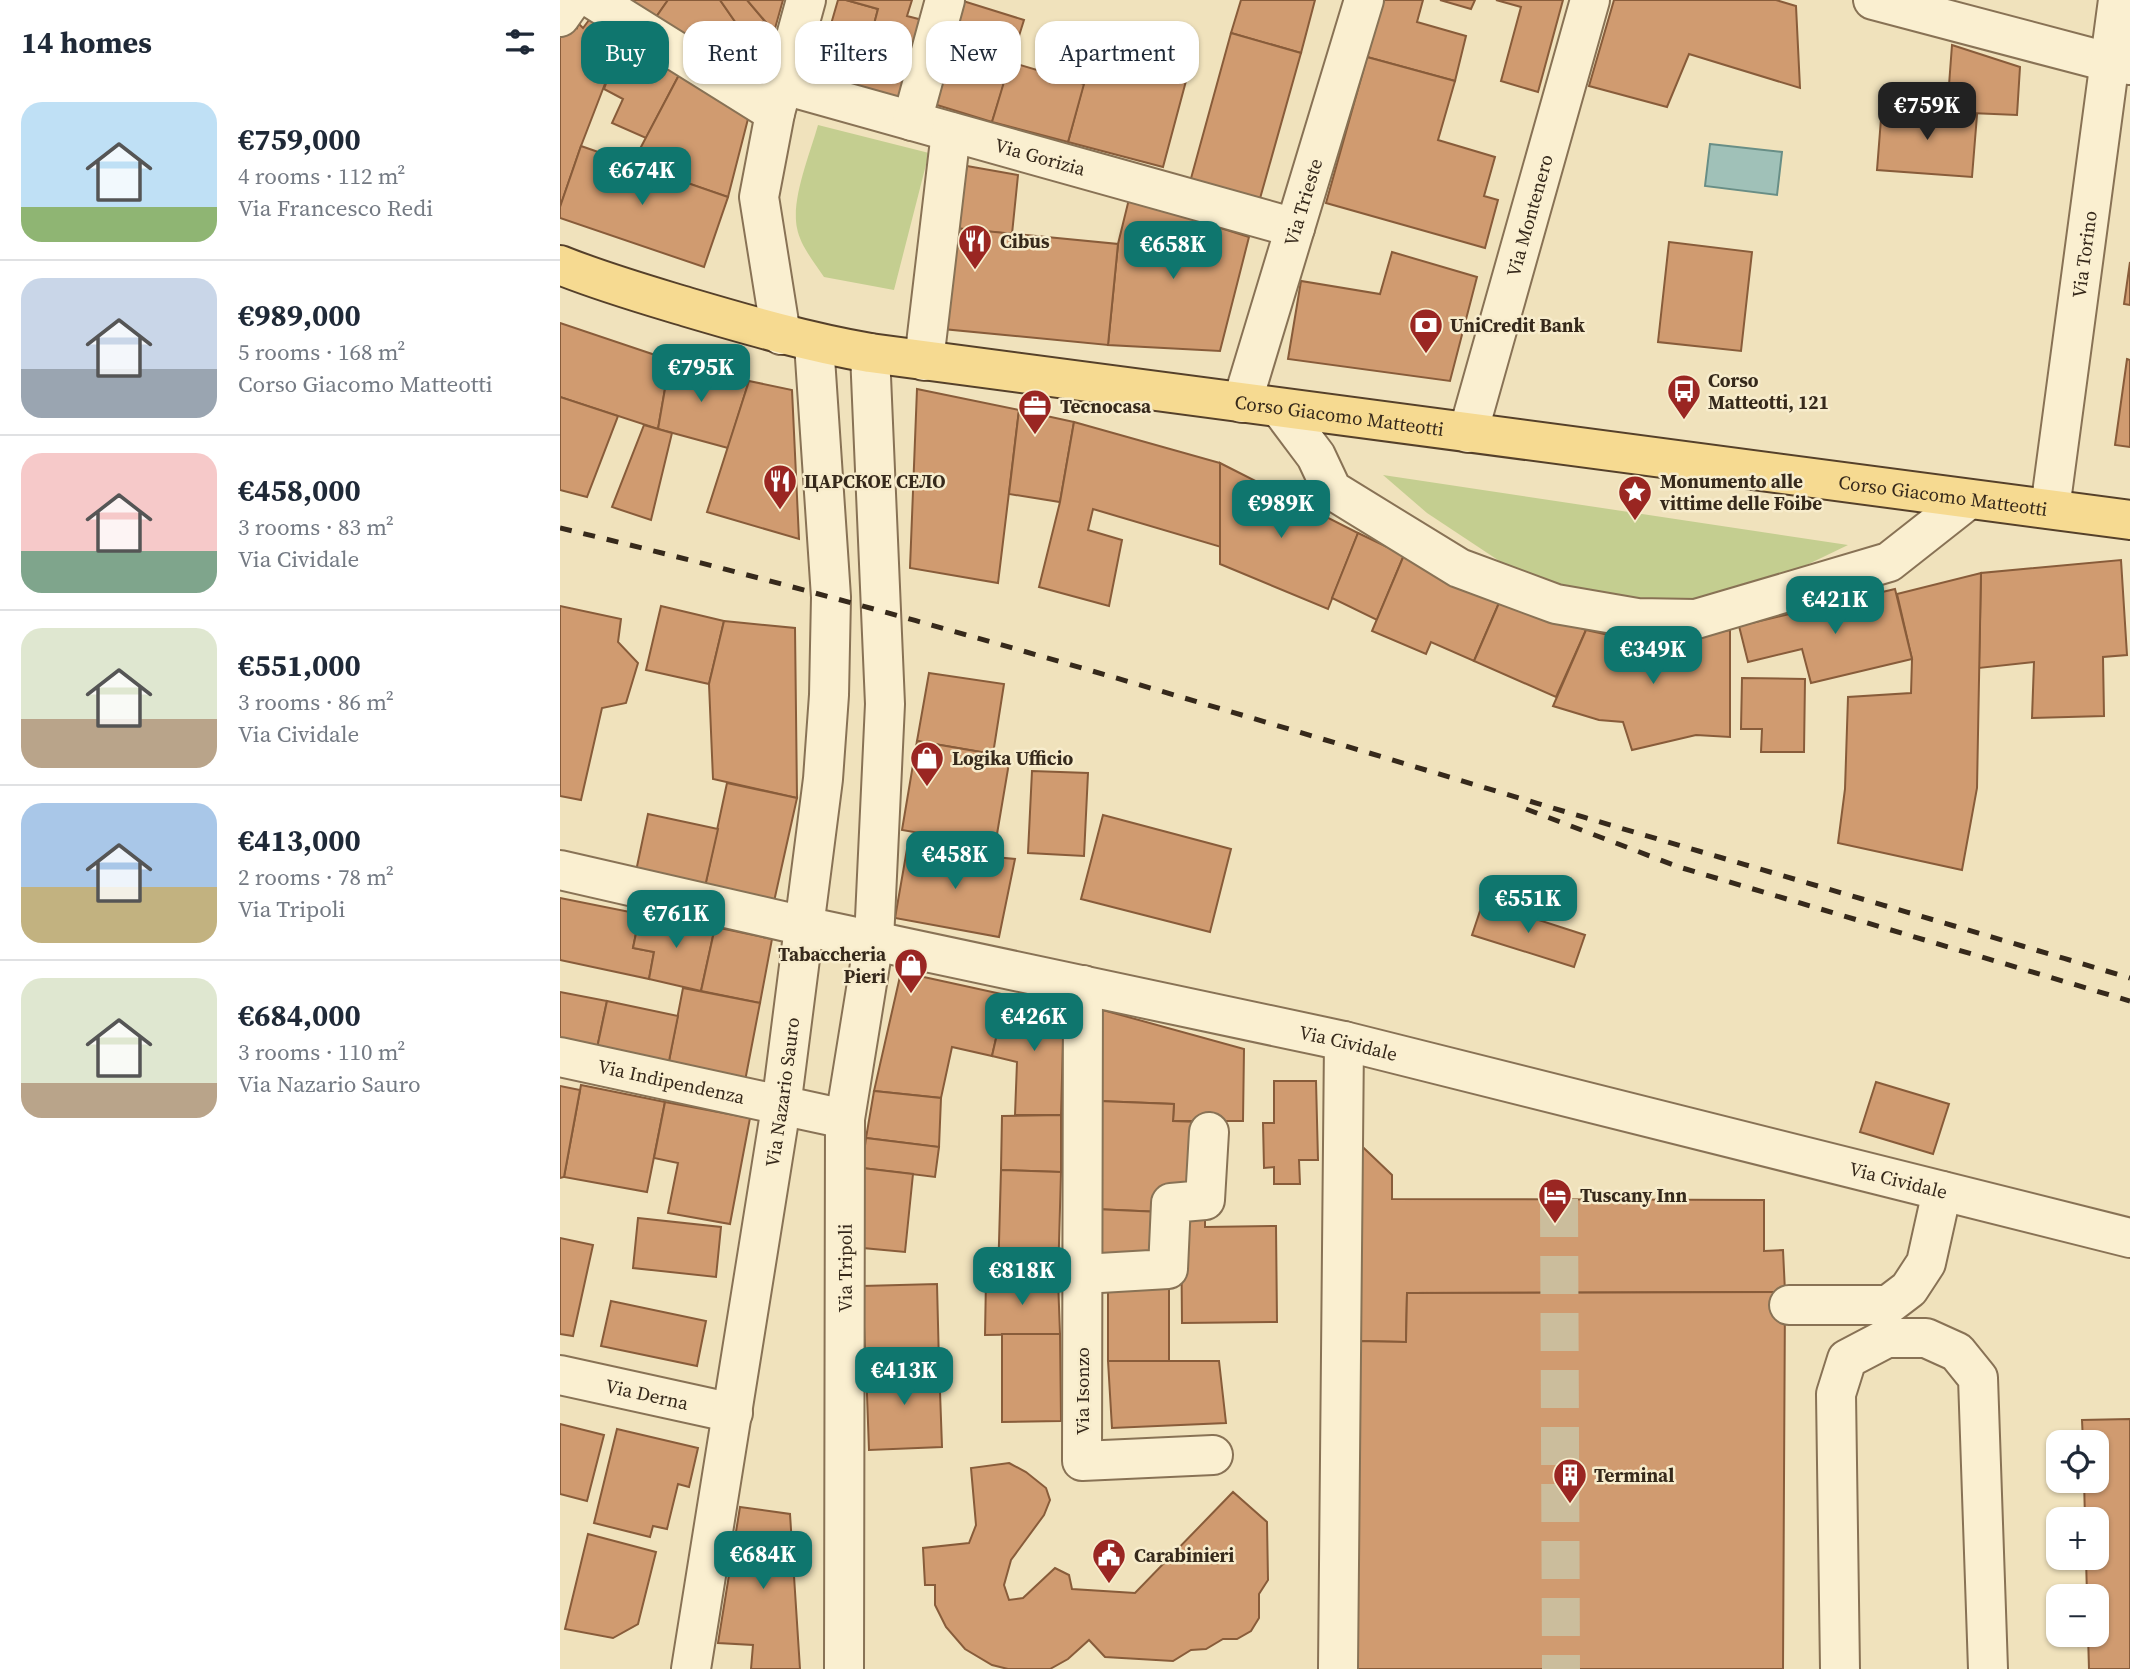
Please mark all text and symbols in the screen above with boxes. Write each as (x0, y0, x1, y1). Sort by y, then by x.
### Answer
chip: Buy (581, 21, 669, 84)
chip: Rent (683, 21, 781, 84)
chip: Filters (795, 21, 912, 84)
chip: New (926, 21, 1021, 84)
chip: Apartment (1035, 21, 1199, 84)
text: 14 homes (21, 22, 152, 63)
icon: filters (501, 23, 539, 61)
pin: €759K (1878, 82, 1976, 142)
text: €759K (1894, 89, 1960, 121)
text: €759,000 (238, 119, 361, 160)
icon: home (77, 130, 161, 214)
street label: Via Gorizia (992, 132, 1089, 182)
pin: €674K (593, 148, 691, 207)
street label: Via Montenero (1500, 151, 1559, 280)
text: €674K (609, 154, 675, 186)
street label: Via Trieste (1277, 155, 1328, 249)
text: 4 rooms · 112 m² (238, 160, 405, 192)
text: Via Francesco Redi (238, 192, 433, 224)
street label: Via Torino (2065, 209, 2103, 300)
restaurant icon: Cibus (956, 222, 994, 271)
pin: €658K (1124, 222, 1222, 281)
place label: Cibus (1000, 228, 1050, 254)
text: €658K (1140, 228, 1206, 260)
text: €989,000 (238, 295, 361, 336)
icon: home (77, 306, 161, 390)
bank icon: UniCredit Bank (1407, 306, 1445, 355)
place label: UniCredit Bank (1450, 312, 1586, 338)
text: 5 rooms · 168 m² (238, 336, 405, 368)
pin: €795K (652, 344, 750, 404)
text: €795K (668, 351, 734, 383)
place label: Corso Matteotti, 121 (1708, 367, 1829, 415)
text: Corso Giacomo Matteotti (238, 368, 493, 400)
bus stop icon: Corso Matteotti, 121 (1665, 372, 1703, 421)
office icon: Tecnocasa (1016, 387, 1054, 436)
street label: Corso Giacomo Matteotti (1233, 388, 1446, 442)
place label: Tecnocasa (1060, 393, 1152, 419)
restaurant icon: ЦАРСКОЕ СЕЛО (761, 462, 799, 511)
place label: ЦАРСКОЕ СЕЛО (804, 468, 946, 494)
place label: Monumento alle vittime delle Foibe (1659, 468, 1822, 516)
street label: Corso Giacomo Matteotti (1837, 468, 2049, 522)
text: €458,000 (238, 470, 361, 511)
place icon: Monumento alle vittime delle Foibe (1616, 473, 1654, 522)
pin: €989K (1232, 480, 1330, 540)
icon: home (77, 481, 161, 565)
text: €989K (1248, 487, 1314, 519)
text: 3 rooms · 83 m² (238, 511, 394, 543)
text: Via Cividale (238, 543, 359, 575)
pin: €421K (1786, 576, 1884, 636)
text: €421K (1802, 583, 1868, 615)
pin: €349K (1604, 626, 1702, 686)
text: €349K (1620, 633, 1686, 665)
text: €551,000 (238, 645, 361, 686)
icon: home (77, 656, 161, 740)
text: 3 rooms · 86 m² (238, 686, 394, 718)
text: Via Cividale (238, 718, 359, 750)
shop icon: Logika Ufficio (908, 739, 946, 788)
place label: Logika Ufficio (952, 745, 1073, 771)
text: €413,000 (238, 820, 361, 861)
icon: home (77, 831, 161, 915)
pin: €458K (906, 832, 1004, 891)
text: €458K (922, 838, 988, 870)
text: 2 rooms · 78 m² (238, 861, 394, 893)
pin: €551K (1479, 876, 1577, 935)
text: €551K (1495, 882, 1561, 914)
pin: €761K (627, 890, 725, 950)
text: Via Tripoli (238, 893, 345, 925)
text: €761K (643, 897, 709, 929)
place label: Tabaccheria Pieri (778, 941, 887, 989)
shop icon: Tabaccheria Pieri (892, 946, 930, 995)
pin: €426K (985, 993, 1083, 1053)
text: €684,000 (238, 995, 361, 1036)
text: €426K (1001, 1000, 1067, 1032)
icon: home (77, 1006, 161, 1090)
street label: Via Nazario Sauro (759, 1016, 805, 1169)
street label: Via Cividale (1297, 1019, 1400, 1067)
text: 3 rooms · 110 m² (238, 1036, 405, 1068)
street label: Via Indipendenza (596, 1053, 748, 1110)
text: Via Nazario Sauro (238, 1068, 421, 1100)
street label: Via Cividale (1847, 1155, 1950, 1205)
hotel icon: Tuscany Inn (1536, 1176, 1574, 1225)
place label: Tuscany Inn (1580, 1182, 1687, 1208)
street label: Via Tripoli (832, 1223, 858, 1312)
pin: €818K (973, 1248, 1071, 1307)
text: €818K (989, 1254, 1055, 1286)
street label: Via Isonzo (1069, 1347, 1095, 1435)
pin: €413K (855, 1348, 953, 1407)
text: €413K (871, 1354, 937, 1386)
street label: Via Derna (603, 1372, 691, 1416)
map controls (2046, 1430, 2109, 1647)
button: locate (2046, 1430, 2109, 1493)
building icon: Terminal (1551, 1456, 1589, 1505)
place label: Terminal (1594, 1462, 1674, 1488)
button: + (2046, 1507, 2109, 1570)
pin: €684K (714, 1532, 812, 1591)
public building icon: Carabinieri (1090, 1536, 1128, 1585)
text: €684K (730, 1538, 796, 1570)
place label: Carabinieri (1134, 1542, 1234, 1568)
button: − (2046, 1584, 2109, 1647)

